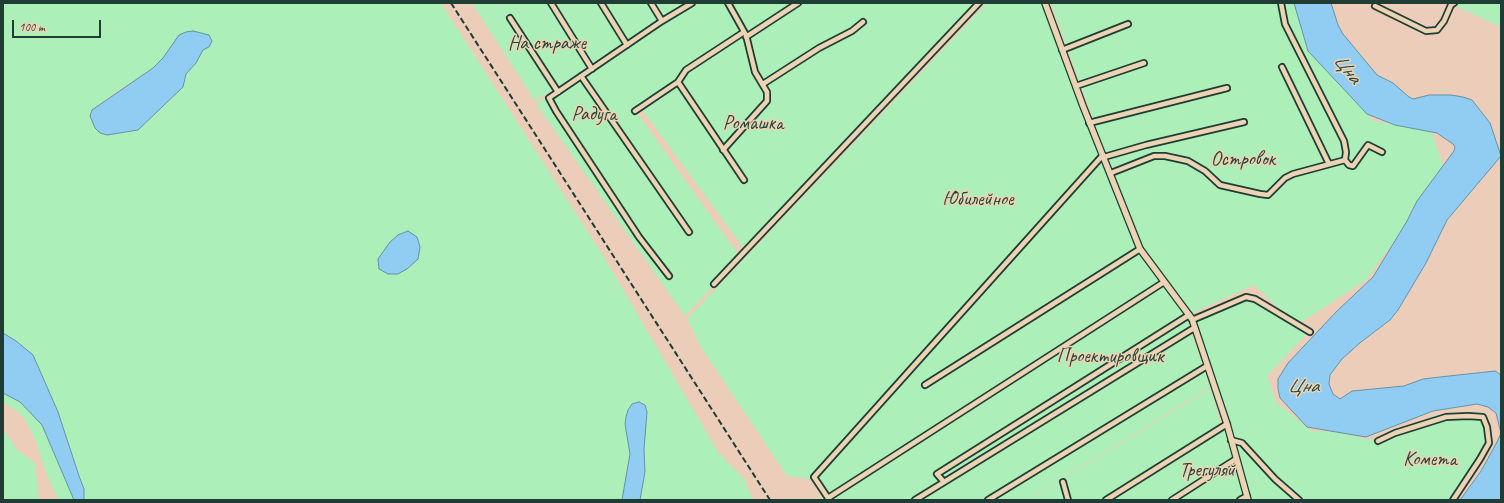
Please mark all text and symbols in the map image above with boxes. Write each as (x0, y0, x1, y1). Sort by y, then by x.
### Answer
scale bar (14, 12, 103, 38)
text: 100 m (19, 19, 45, 35)
park label: На страже (508, 32, 586, 56)
water label: Цна (1327, 49, 1367, 89)
park label: Радуга (572, 103, 616, 127)
park label: Ромашка (723, 112, 783, 136)
park label: Островок (1211, 148, 1275, 172)
park label: Юбилейное (942, 188, 1014, 212)
park label: Проектировщик (1057, 345, 1163, 369)
water label: Цна (1287, 373, 1319, 399)
park label: Комета (1403, 448, 1457, 472)
park label: Трегуляй (1179, 459, 1235, 483)

